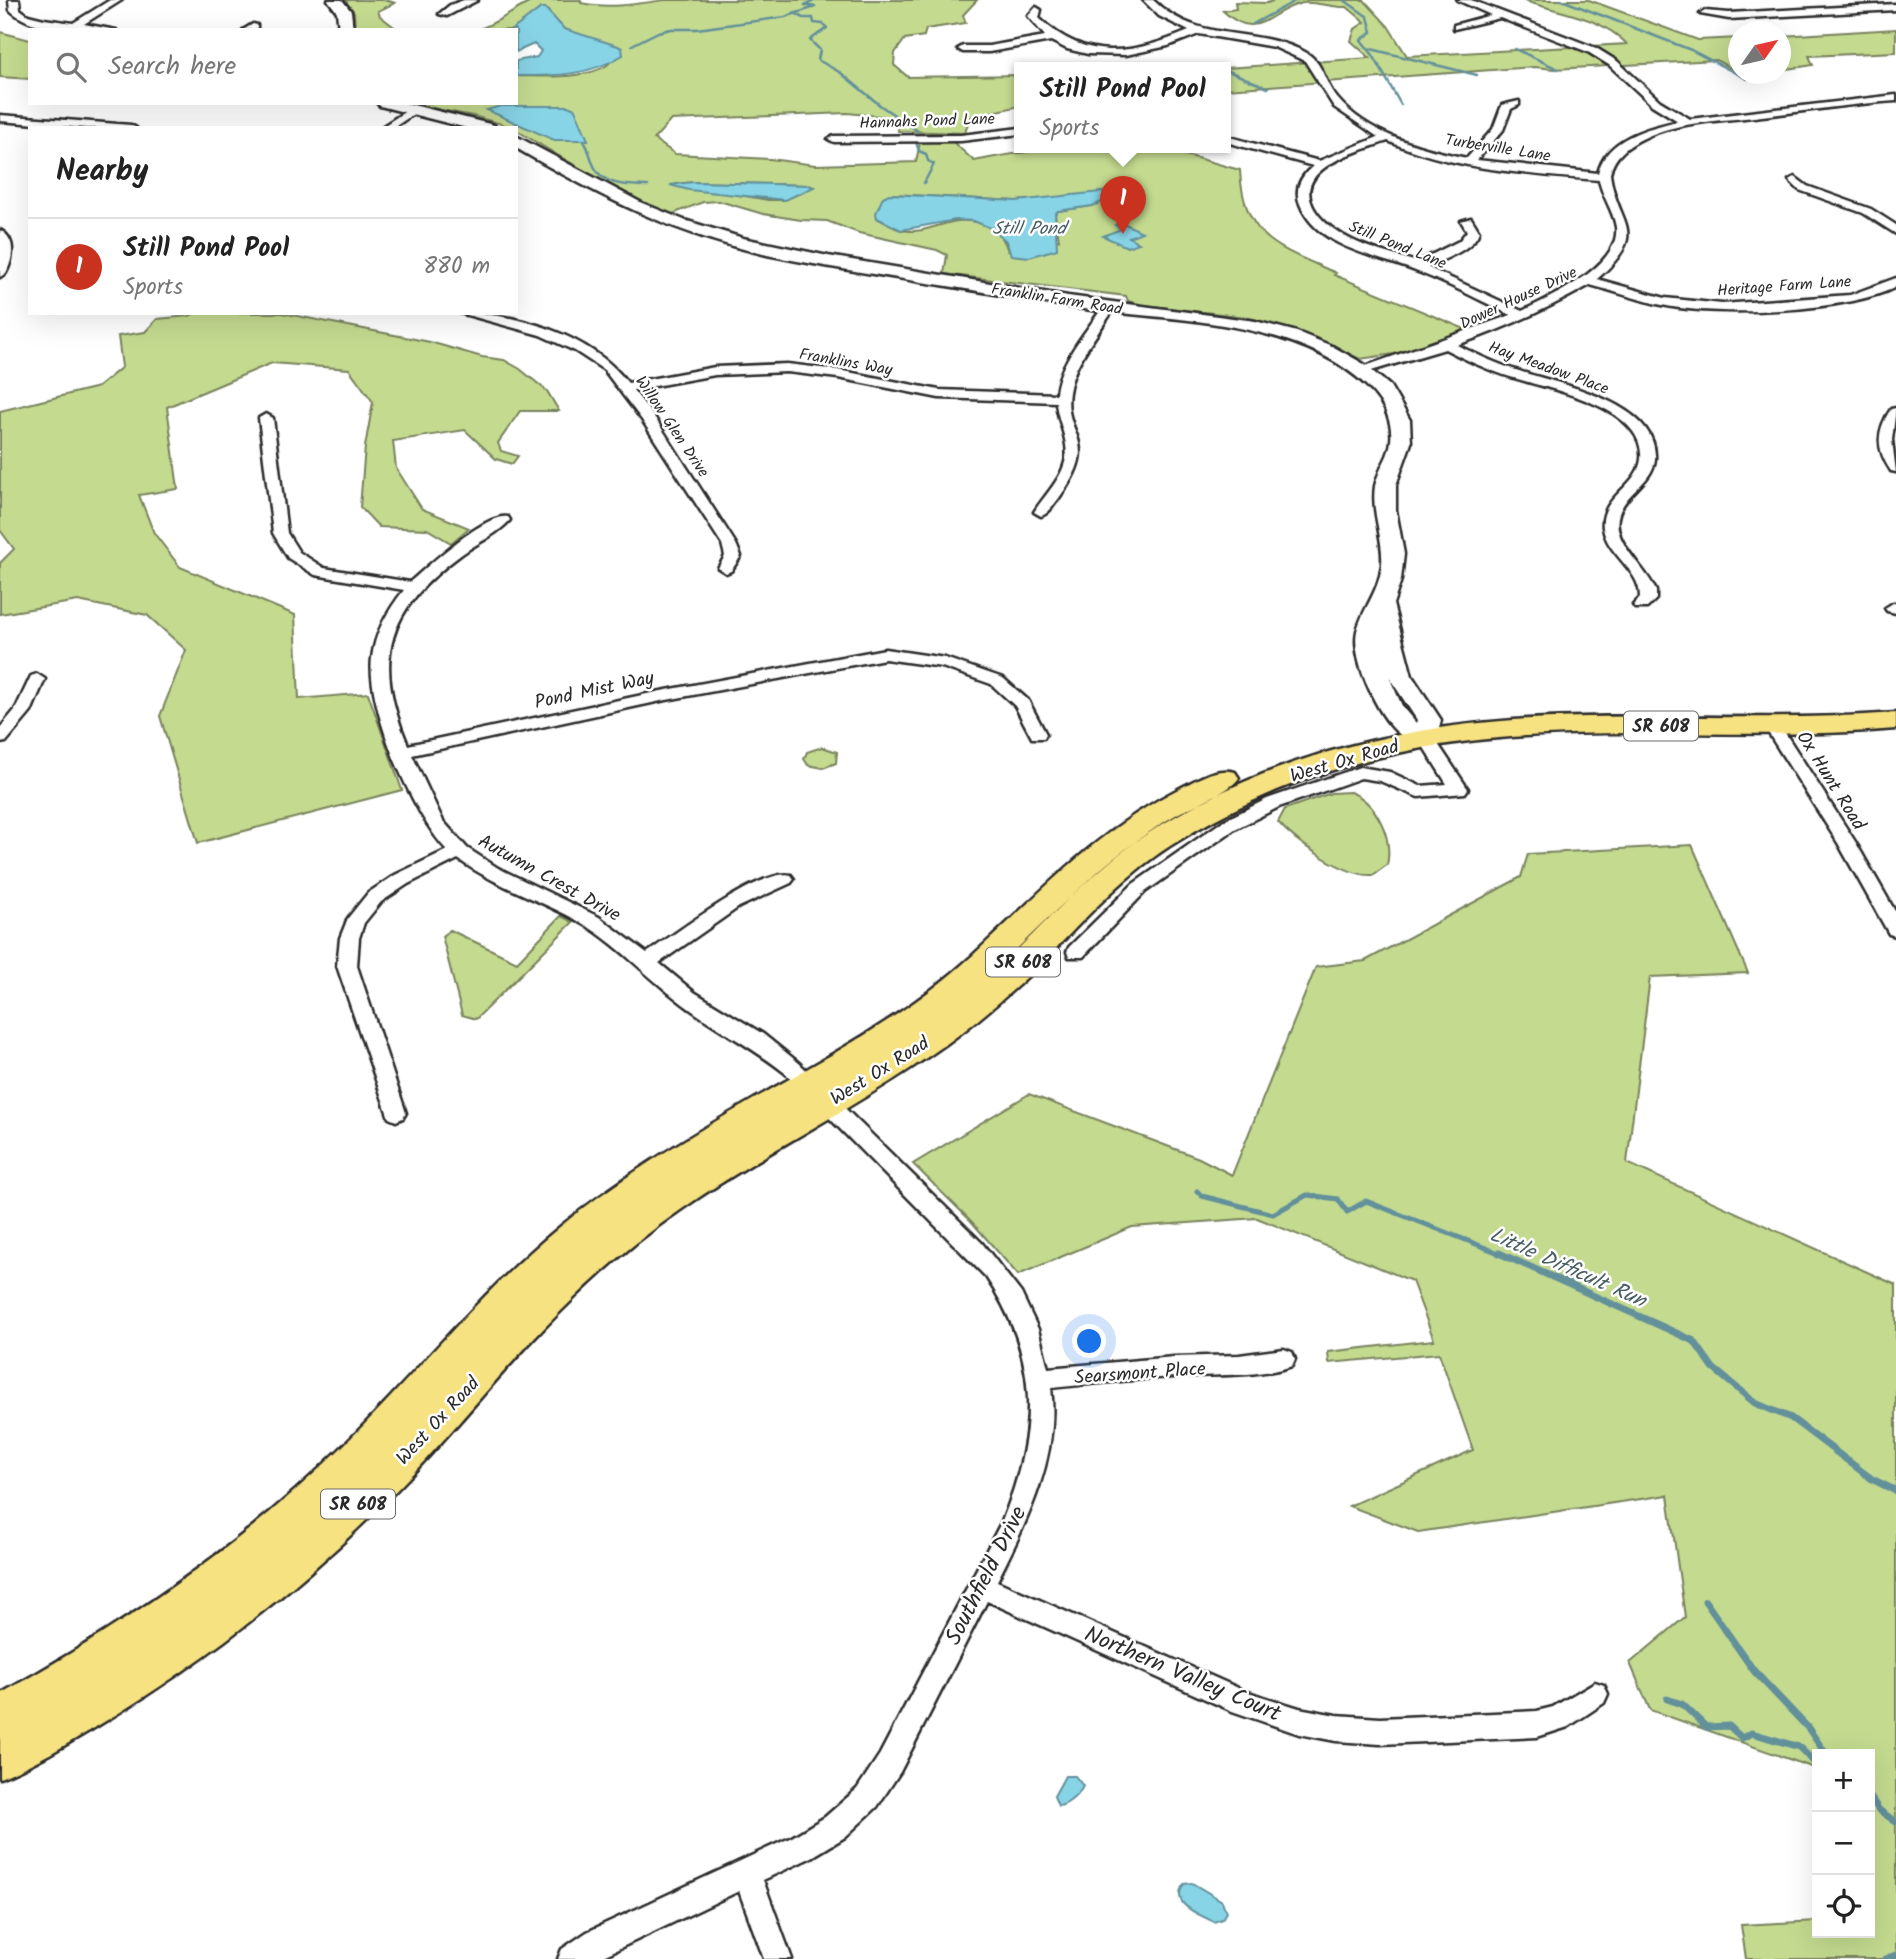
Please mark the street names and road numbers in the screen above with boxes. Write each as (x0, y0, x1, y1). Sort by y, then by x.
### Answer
street label: Hannahs Pond Lane (859, 107, 995, 136)
street label: Turberville Lane (1443, 128, 1552, 169)
street label: Still Pond Lane (1345, 214, 1450, 276)
street label: Dower House Drive (1456, 260, 1581, 336)
street label: Heritage Farm Lane (1716, 269, 1852, 304)
street label: Franklin Farm Road (989, 277, 1125, 322)
street label: Hay Meadow Place (1485, 335, 1612, 402)
street label: Franklins Way (797, 342, 895, 383)
street label: Willow Glen Drive (628, 371, 715, 483)
street label: Pond Mist Way (532, 663, 658, 718)
road number: SR 608 (1624, 712, 1698, 740)
street label: Ox Hunt Road (1788, 725, 1873, 837)
street label: West Ox Road (1287, 732, 1403, 792)
street label: Autumn Crest Drive (472, 827, 626, 931)
road number: SR 608 (986, 947, 1060, 976)
street label: West Ox Road (825, 1029, 936, 1114)
street label: Searsmont Place (1073, 1354, 1207, 1394)
street label: West Ox Road (389, 1370, 488, 1473)
road number: SR 608 (321, 1490, 395, 1518)
street label: Southfield Drive (936, 1500, 1037, 1652)
street label: Northern Valley Court (1078, 1617, 1287, 1733)

